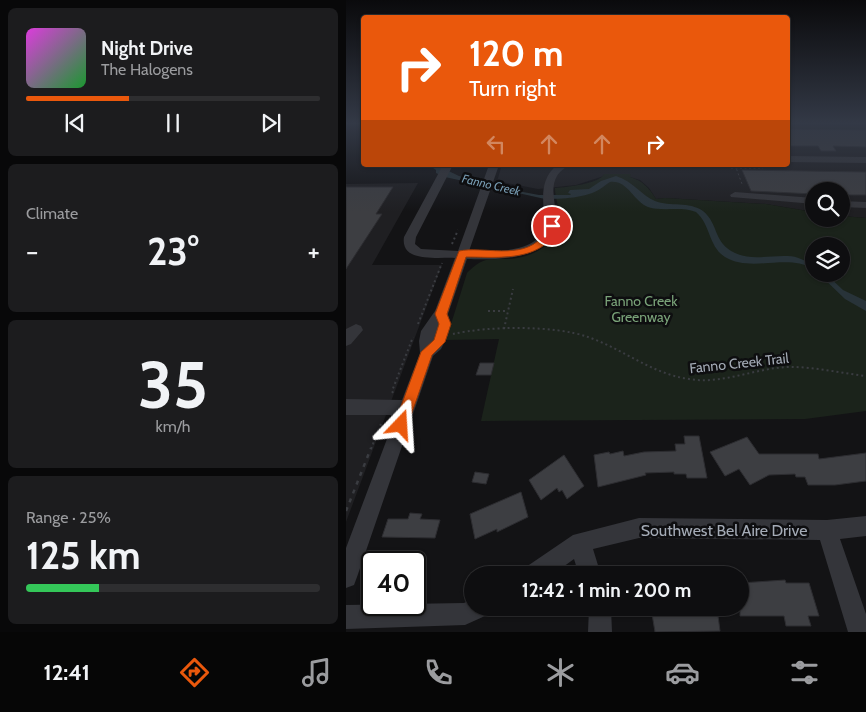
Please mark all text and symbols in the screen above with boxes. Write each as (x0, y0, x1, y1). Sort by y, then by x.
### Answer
text: 120 m (469, 32, 563, 75)
icon: right (386, 35, 451, 100)
text: Night Drive (101, 37, 193, 60)
text: The Halogens (101, 60, 193, 79)
text: Turn right (469, 75, 556, 102)
icon: previous (61, 109, 89, 137)
icon: pause (159, 109, 187, 137)
icon: next (257, 109, 285, 137)
icon: left (482, 130, 510, 158)
icon: ahead (535, 130, 563, 158)
icon: ahead (588, 130, 616, 158)
icon: right (641, 130, 669, 158)
water label: Fanno Creek (460, 171, 523, 199)
map controls (805, 182, 850, 282)
button: search (805, 182, 850, 227)
text: Climate (26, 204, 78, 223)
pin (531, 205, 573, 247)
icon: arrive (538, 212, 566, 240)
text: 23° (147, 228, 199, 275)
text: − (26, 234, 38, 268)
text: + (308, 234, 320, 268)
button: layers (805, 237, 850, 282)
park label: Fanno Creek Greenway (604, 292, 678, 326)
text: 35 (138, 345, 208, 424)
street label: Fanno Creek Trail (688, 349, 790, 377)
position arrow (374, 398, 426, 450)
text: km/h (155, 417, 191, 436)
text: Range · 25% (26, 508, 111, 527)
street label: Southwest Bel Aire Drive (641, 521, 807, 540)
text: 125 km (26, 532, 141, 579)
speed limit sign: 40 (361, 551, 426, 616)
text: 12:42 · 1 min · 200 m (522, 579, 691, 602)
icon: directions (177, 655, 212, 690)
icon: music (299, 655, 334, 690)
icon: phone (421, 655, 456, 690)
icon: climate (543, 655, 578, 690)
icon: car (665, 655, 700, 690)
icon: filters (787, 655, 822, 690)
text: 12:41 (44, 659, 90, 686)

